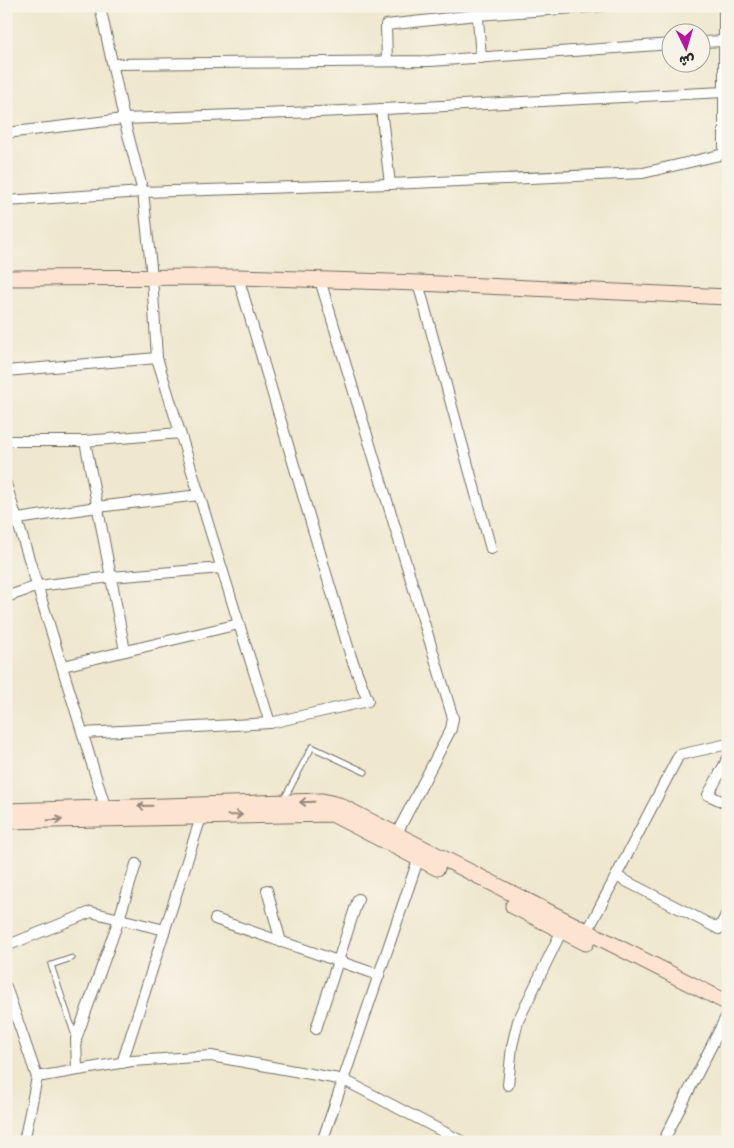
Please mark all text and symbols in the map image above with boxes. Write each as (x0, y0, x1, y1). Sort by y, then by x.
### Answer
north arrow (662, 22, 712, 72)
text: ش (679, 49, 696, 71)
one-way arrow (299, 797, 316, 807)
one-way arrow (137, 801, 153, 811)
one-way arrow (227, 811, 243, 820)
one-way arrow (46, 815, 63, 825)

